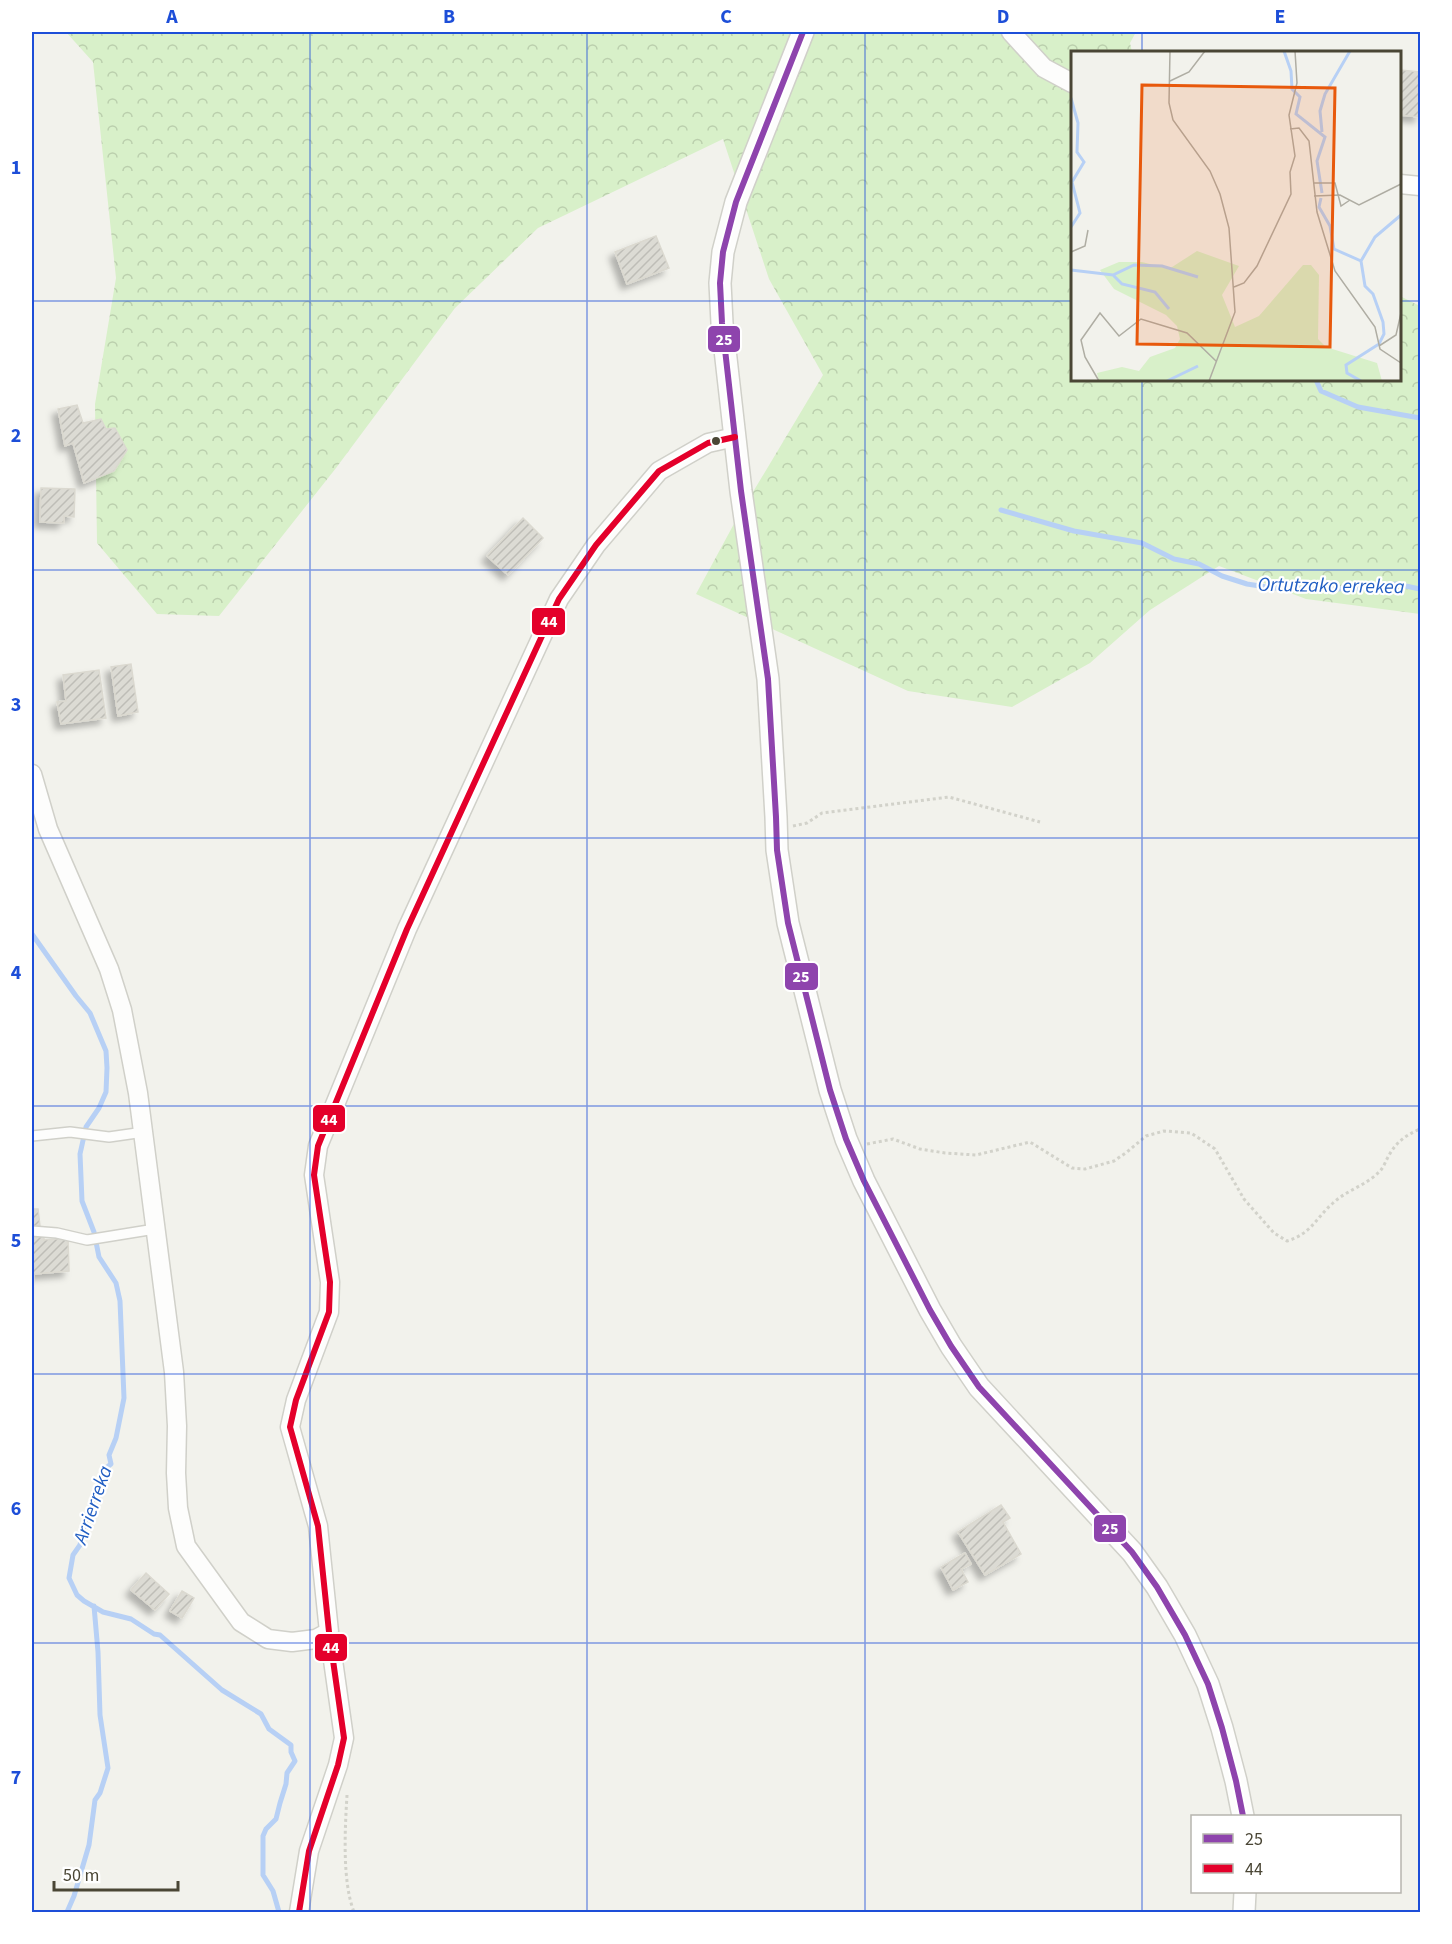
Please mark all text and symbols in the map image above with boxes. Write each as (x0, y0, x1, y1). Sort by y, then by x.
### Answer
text: A (165, 3, 178, 31)
text: B (443, 3, 455, 31)
text: C (720, 3, 732, 31)
text: D (997, 3, 1009, 31)
text: E (1275, 3, 1285, 31)
inset map (1071, 51, 1401, 381)
text: 1 (11, 154, 21, 182)
line badge: 25 (707, 325, 741, 353)
text: 25 (716, 329, 732, 351)
text: 2 (11, 422, 21, 450)
unlabelled marker (710, 435, 722, 447)
water label: Ortutzako errekea (1257, 571, 1405, 601)
line badge: 44 (531, 607, 566, 636)
text: 44 (541, 611, 558, 633)
text: 3 (11, 691, 21, 719)
text: 4 (11, 959, 22, 987)
line badge: 25 (784, 962, 819, 991)
text: 25 (793, 966, 809, 988)
line badge: 44 (312, 1104, 346, 1133)
text: 44 (321, 1109, 338, 1131)
text: 5 (11, 1227, 21, 1255)
water label: Arrierreka (66, 1462, 120, 1550)
text: 6 (11, 1495, 21, 1523)
line badge: 25 (1093, 1514, 1127, 1543)
text: 25 (1102, 1518, 1118, 1540)
line badge: 44 (314, 1633, 348, 1662)
text: 44 (323, 1637, 340, 1659)
text: 7 (11, 1764, 21, 1792)
legend (1191, 1815, 1401, 1893)
text: 25 (1245, 1827, 1263, 1852)
scale bar (54, 1854, 178, 1892)
text: 44 (1245, 1857, 1263, 1882)
text: 50 m (63, 1863, 99, 1888)

